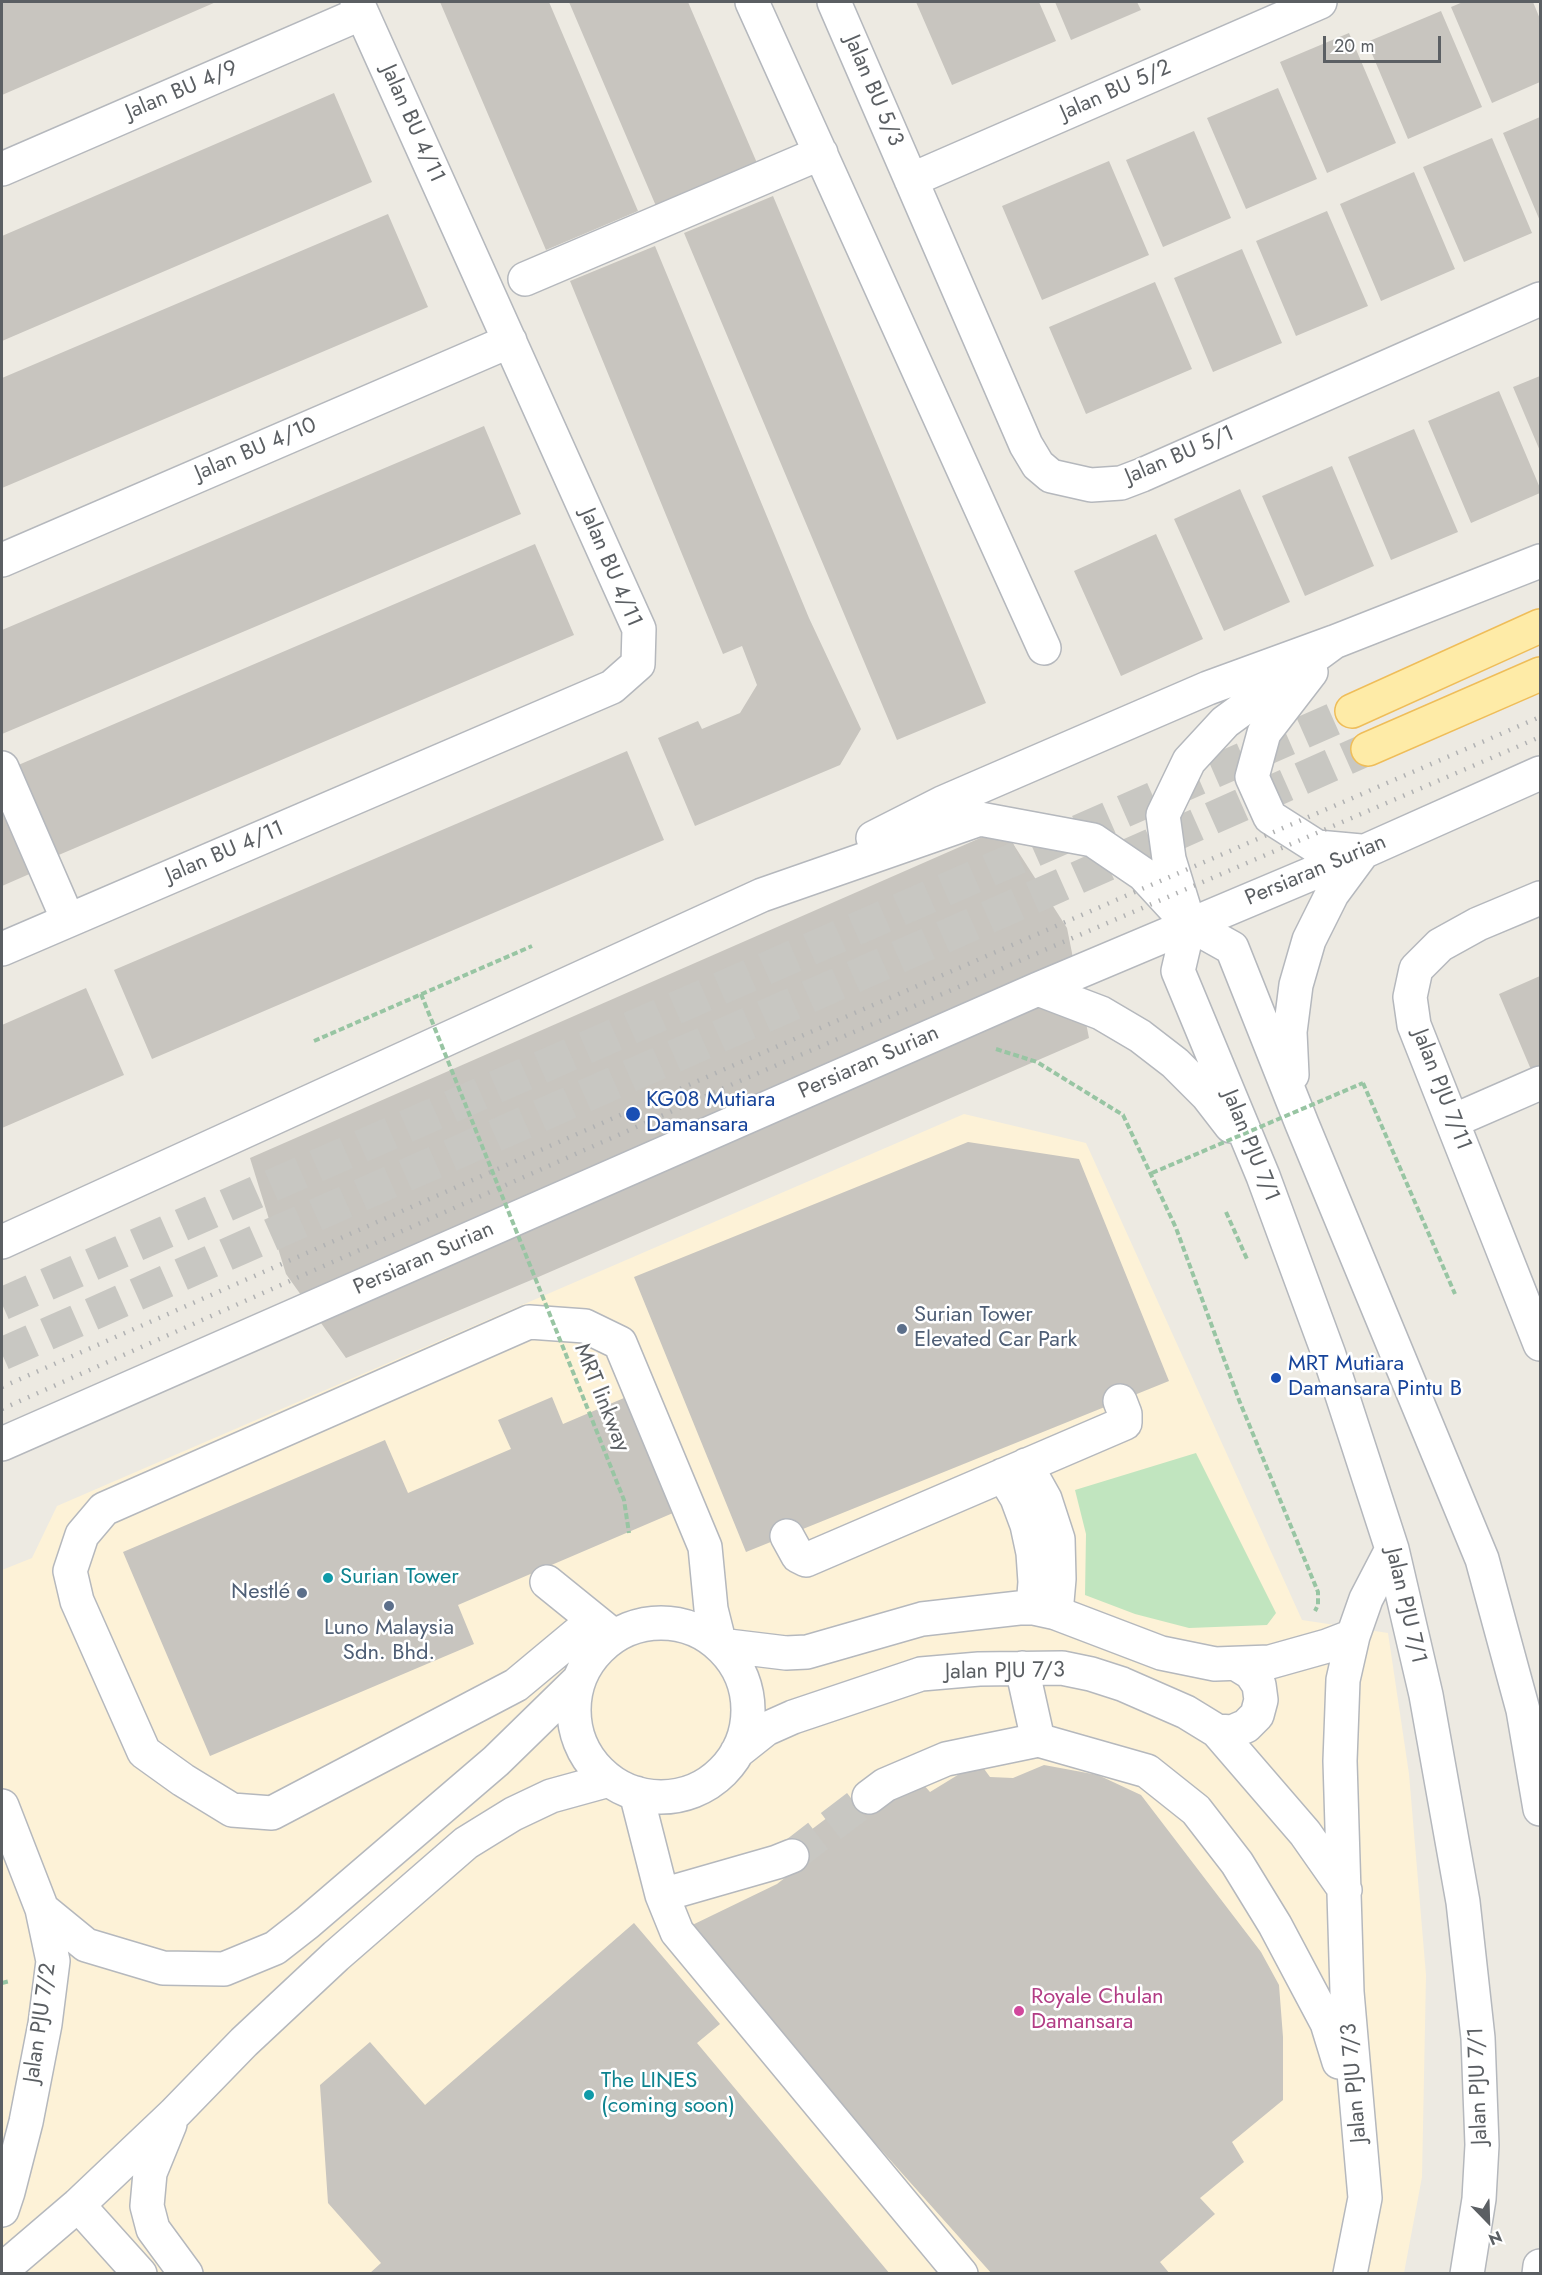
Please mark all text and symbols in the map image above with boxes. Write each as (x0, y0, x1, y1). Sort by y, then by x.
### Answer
scale bar (1326, 24, 1444, 62)
street label: Jalan BU 5/3 (838, 32, 908, 150)
text: 20 m (1334, 33, 1374, 59)
street label: Jalan BU 5/2 (1056, 55, 1176, 127)
street label: Jalan BU 4/9 (122, 56, 242, 126)
street label: Jalan BU 4/11 (374, 61, 450, 187)
street label: Jalan BU 4/10 (191, 413, 321, 487)
street label: Jalan BU 5/1 (1121, 421, 1239, 491)
street label: Jalan BU 4/11 (573, 505, 647, 631)
street label: Jalan BU 4/11 (162, 816, 288, 890)
street label: Persiaran Surian (1241, 829, 1391, 913)
street label: Persiaran Surian (795, 1020, 943, 1106)
street label: Jalan PJU 7/11 (1406, 1026, 1476, 1154)
street label: Jalan PJU 7/1 (1216, 1086, 1284, 1206)
place label: KG08 Mutiara Damansara (646, 1088, 775, 1140)
marker: KG08 Mutiara Damansara (624, 1105, 642, 1123)
street label: Persiaran Surian (350, 1216, 498, 1302)
place label: Surian Tower Elevated Car Park (914, 1303, 1077, 1354)
marker: Surian Tower Elevated Car Park (895, 1322, 909, 1336)
street label: MRT linkway (567, 1340, 635, 1456)
place label: MRT Mutiara Damansara Pintu B (1288, 1352, 1462, 1404)
marker: MRT Mutiara Damansara Pintu B (1269, 1371, 1283, 1385)
street label: Jalan PJU 7/1 (1379, 1546, 1431, 1666)
place label: Surian Tower (340, 1565, 459, 1591)
marker: Surian Tower (321, 1571, 335, 1585)
place label: Nestlé (231, 1580, 290, 1606)
marker: Nestlé (295, 1586, 309, 1600)
marker: Luno Malaysia Sdn. Bhd. (382, 1599, 396, 1613)
place label: Luno Malaysia Sdn. Bhd. (324, 1616, 454, 1668)
street label: Jalan PJU 7/3 (945, 1658, 1065, 1686)
street label: Jalan PJU 7/2 (20, 1961, 62, 2085)
place label: Royale Chulan Damansara (1031, 1985, 1164, 2036)
marker: Royale Chulan Damansara (1012, 2004, 1026, 2018)
street label: Jalan PJU 7/3 (1337, 2022, 1373, 2144)
street label: Jalan PJU 7/1 (1464, 2027, 1494, 2145)
place label: The LINES (coming soon) (601, 2069, 735, 2120)
marker: The LINES (coming soon) (582, 2088, 596, 2102)
north arrow (1458, 2191, 1518, 2251)
text: N (1485, 2225, 1506, 2251)

